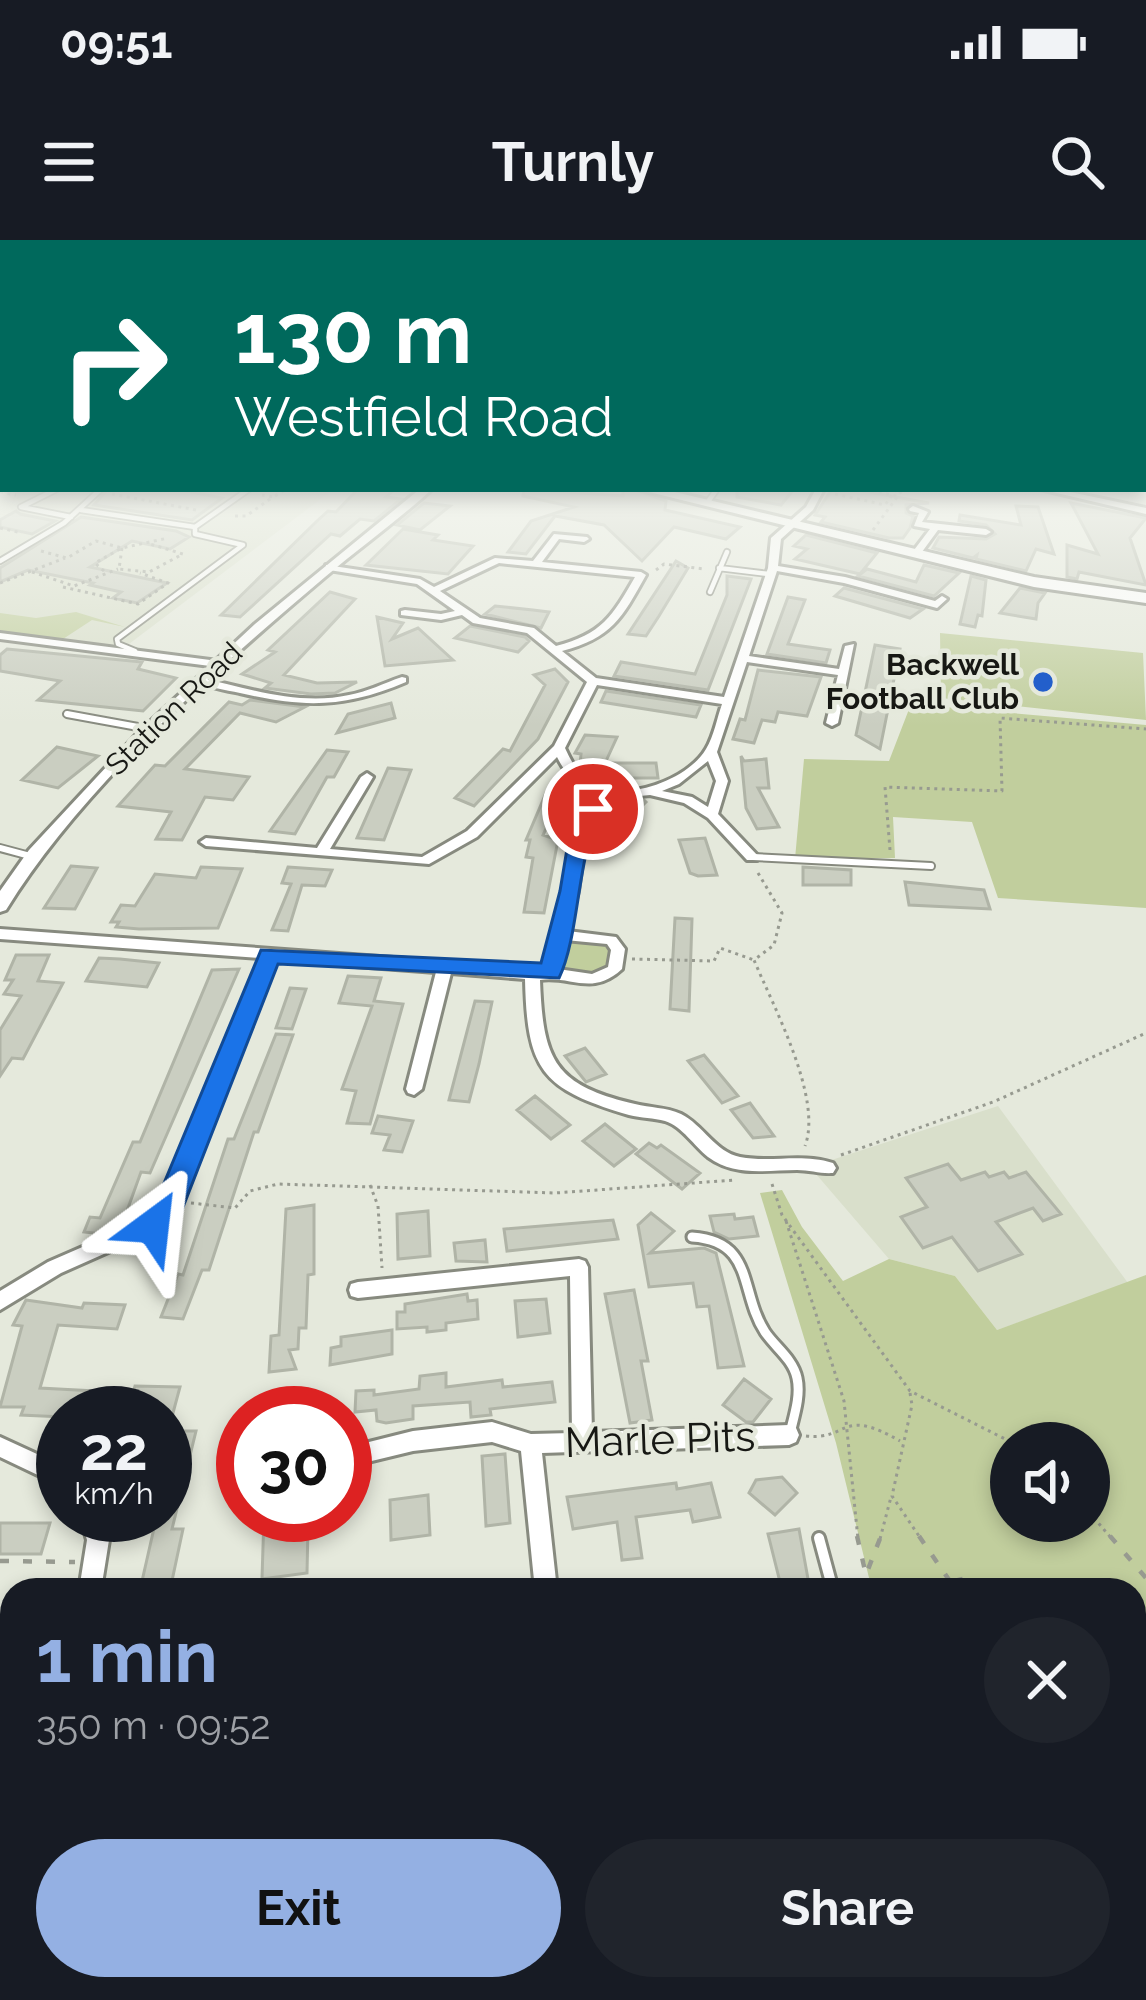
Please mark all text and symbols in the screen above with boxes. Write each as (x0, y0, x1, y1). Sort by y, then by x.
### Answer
text: 09:51 (60, 16, 172, 69)
icon: menu (36, 129, 102, 195)
icon: search (1044, 129, 1110, 195)
text: Turnly (492, 130, 654, 194)
text: 130 m (234, 284, 472, 383)
icon: right (36, 288, 192, 444)
text: Westfield Road (234, 385, 613, 449)
street label: Station Road (98, 635, 249, 782)
place label: Backwell Football Club (826, 647, 1019, 716)
marker: Backwell Football Club (1030, 669, 1056, 695)
pin (542, 758, 644, 860)
icon: arrive (560, 776, 626, 842)
position arrow (90, 1163, 216, 1289)
speed limit sign: 30 (216, 1386, 372, 1542)
street label: Marle Pits (564, 1412, 756, 1467)
text: 22 (80, 1414, 148, 1484)
map controls (990, 1422, 1110, 1542)
button: sound (990, 1422, 1110, 1542)
text: km/h (74, 1476, 154, 1511)
text: 1 min (36, 1614, 218, 1699)
button: close (984, 1617, 1110, 1743)
text: 350 m · 09:52 (36, 1702, 271, 1748)
button: Exit (36, 1839, 561, 1977)
button: Share (585, 1839, 1110, 1977)

